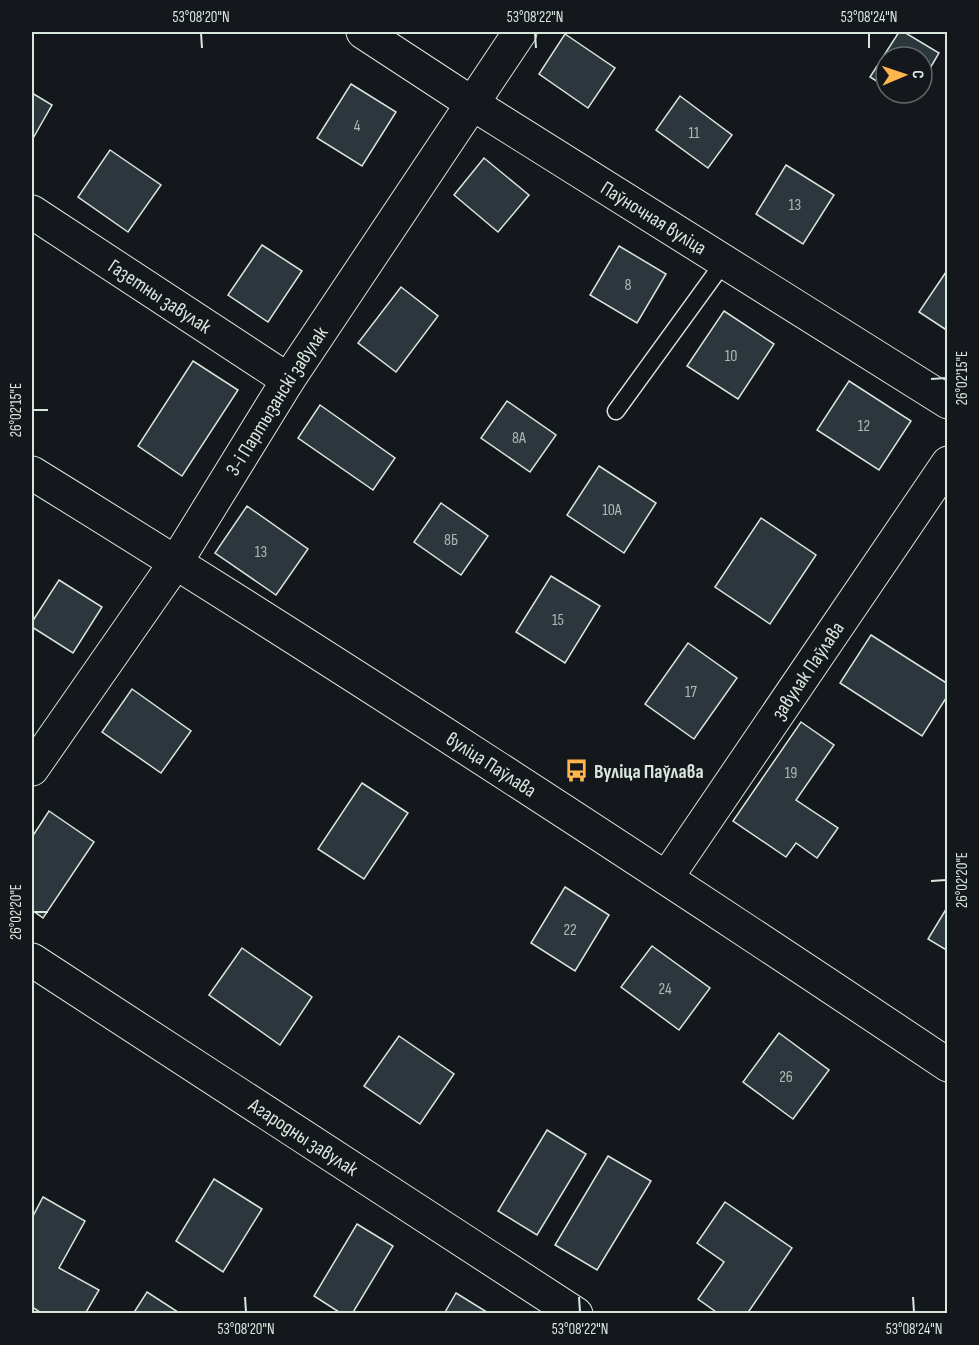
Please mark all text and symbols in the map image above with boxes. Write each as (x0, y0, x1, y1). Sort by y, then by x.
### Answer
text: 53°08'20"N (172, 8, 230, 27)
text: 53°08'22"N (507, 8, 563, 27)
text: 53°08'24"N (841, 8, 897, 27)
north arrow (874, 45, 934, 105)
text: С (908, 70, 927, 79)
house number: 4 (354, 117, 361, 136)
house number: 11 (688, 124, 700, 143)
street label: Паўночная вуліца (596, 176, 711, 260)
house number: 13 (789, 196, 801, 215)
street label: Газетны завулак (103, 254, 216, 339)
house number: 8 (624, 276, 632, 295)
street label: 3-і Партызанскі завулак (221, 322, 334, 480)
house number: 10 (725, 347, 737, 366)
text: 26°02'15"E (953, 351, 972, 405)
text: 26°02'15"E (7, 383, 26, 437)
house number: 12 (858, 417, 870, 436)
house number: 8А (512, 429, 526, 448)
house number: 10А (602, 501, 622, 520)
house number: 8Б (444, 531, 458, 550)
house number: 13 (255, 543, 267, 562)
house number: 15 (552, 611, 564, 630)
street label: завулак Паўлава (767, 617, 850, 724)
house number: 17 (685, 683, 698, 702)
street label: вуліца Паўлава (441, 727, 541, 803)
bus stop icon: Вуліца Паўлава (563, 758, 589, 784)
place label: Вуліца Паўлава (594, 760, 704, 784)
house number: 19 (785, 764, 797, 783)
text: 26°02'20"E (953, 852, 972, 908)
text: 26°02'20"E (7, 884, 26, 940)
house number: 22 (563, 921, 577, 940)
house number: 24 (658, 980, 672, 999)
house number: 26 (779, 1068, 793, 1087)
street label: Агародны завулак (243, 1093, 362, 1182)
text: 53°08'20"N (217, 1320, 275, 1339)
text: 53°08'22"N (552, 1320, 608, 1339)
text: 53°08'24"N (886, 1320, 942, 1339)

